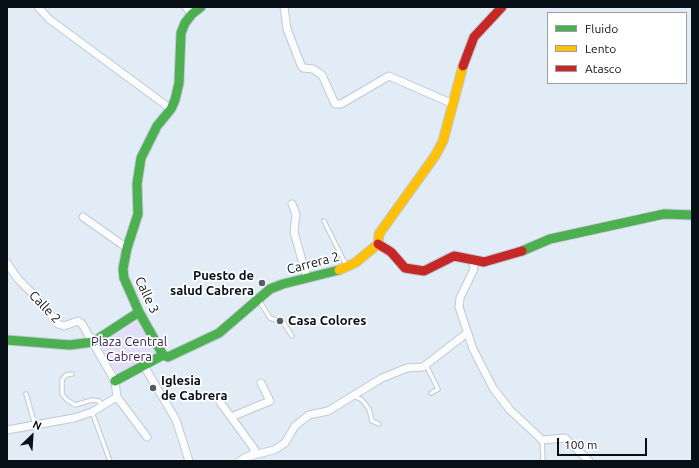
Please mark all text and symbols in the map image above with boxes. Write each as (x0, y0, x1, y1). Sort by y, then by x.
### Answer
legend (547, 12, 687, 84)
text: Fluido (585, 22, 618, 35)
text: Lento (585, 42, 616, 55)
text: Atasco (585, 62, 621, 75)
street label: Carrera 2 (285, 249, 341, 277)
place label: Puesto de salud Cabrera (170, 268, 254, 299)
street label: Calle 3 (132, 274, 162, 316)
marker: Puesto de salud Cabrera (257, 278, 267, 288)
street label: Calle 2 (26, 288, 64, 326)
place label: Casa Colores (288, 313, 366, 329)
marker: Casa Colores (275, 316, 285, 326)
park label: Plaza Central Cabrera (91, 334, 167, 365)
place label: Iglesia de Cabrera (161, 373, 228, 404)
marker: Iglesia de Cabrera (148, 383, 158, 393)
north arrow (12, 416, 52, 456)
text: N (31, 418, 43, 432)
scale bar (559, 430, 649, 456)
text: 100 m (564, 438, 597, 451)

